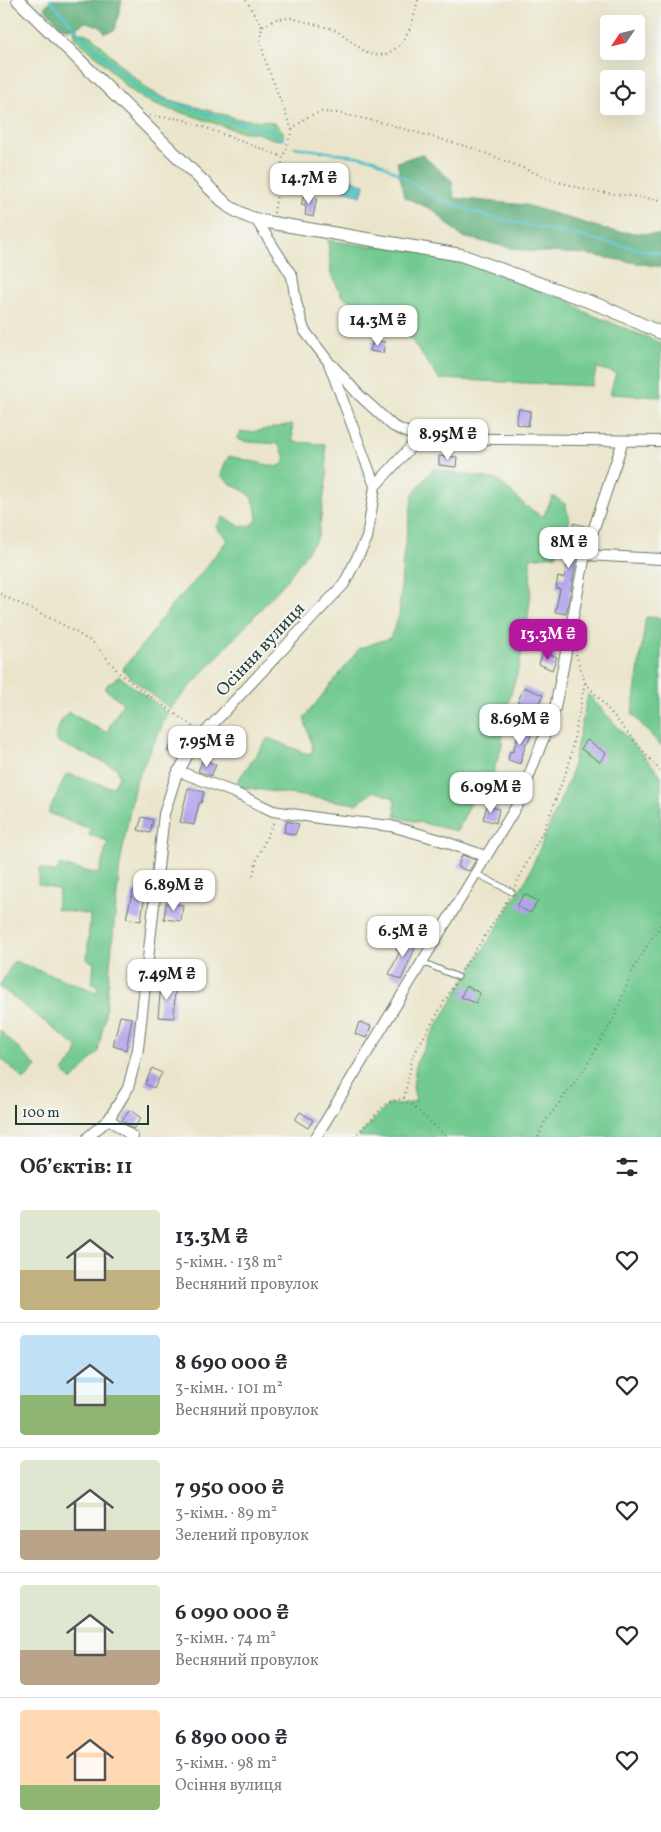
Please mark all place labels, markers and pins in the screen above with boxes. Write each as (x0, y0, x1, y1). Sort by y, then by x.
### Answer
pin: 14.7M ₴ (263, 162, 355, 205)
pin: 14.3M ₴ (332, 304, 424, 347)
pin: 8.95M ₴ (402, 418, 494, 461)
pin: 8M ₴ (539, 526, 599, 569)
pin: 13.3M ₴ (502, 618, 594, 661)
pin: 8.69M ₴ (474, 704, 566, 746)
pin: 7.95M ₴ (161, 726, 253, 768)
pin: 6.09M ₴ (445, 772, 537, 814)
pin: 6.89M ₴ (128, 870, 220, 912)
pin: 6.5M ₴ (362, 916, 444, 958)
pin: 7.49M ₴ (121, 958, 213, 1001)

